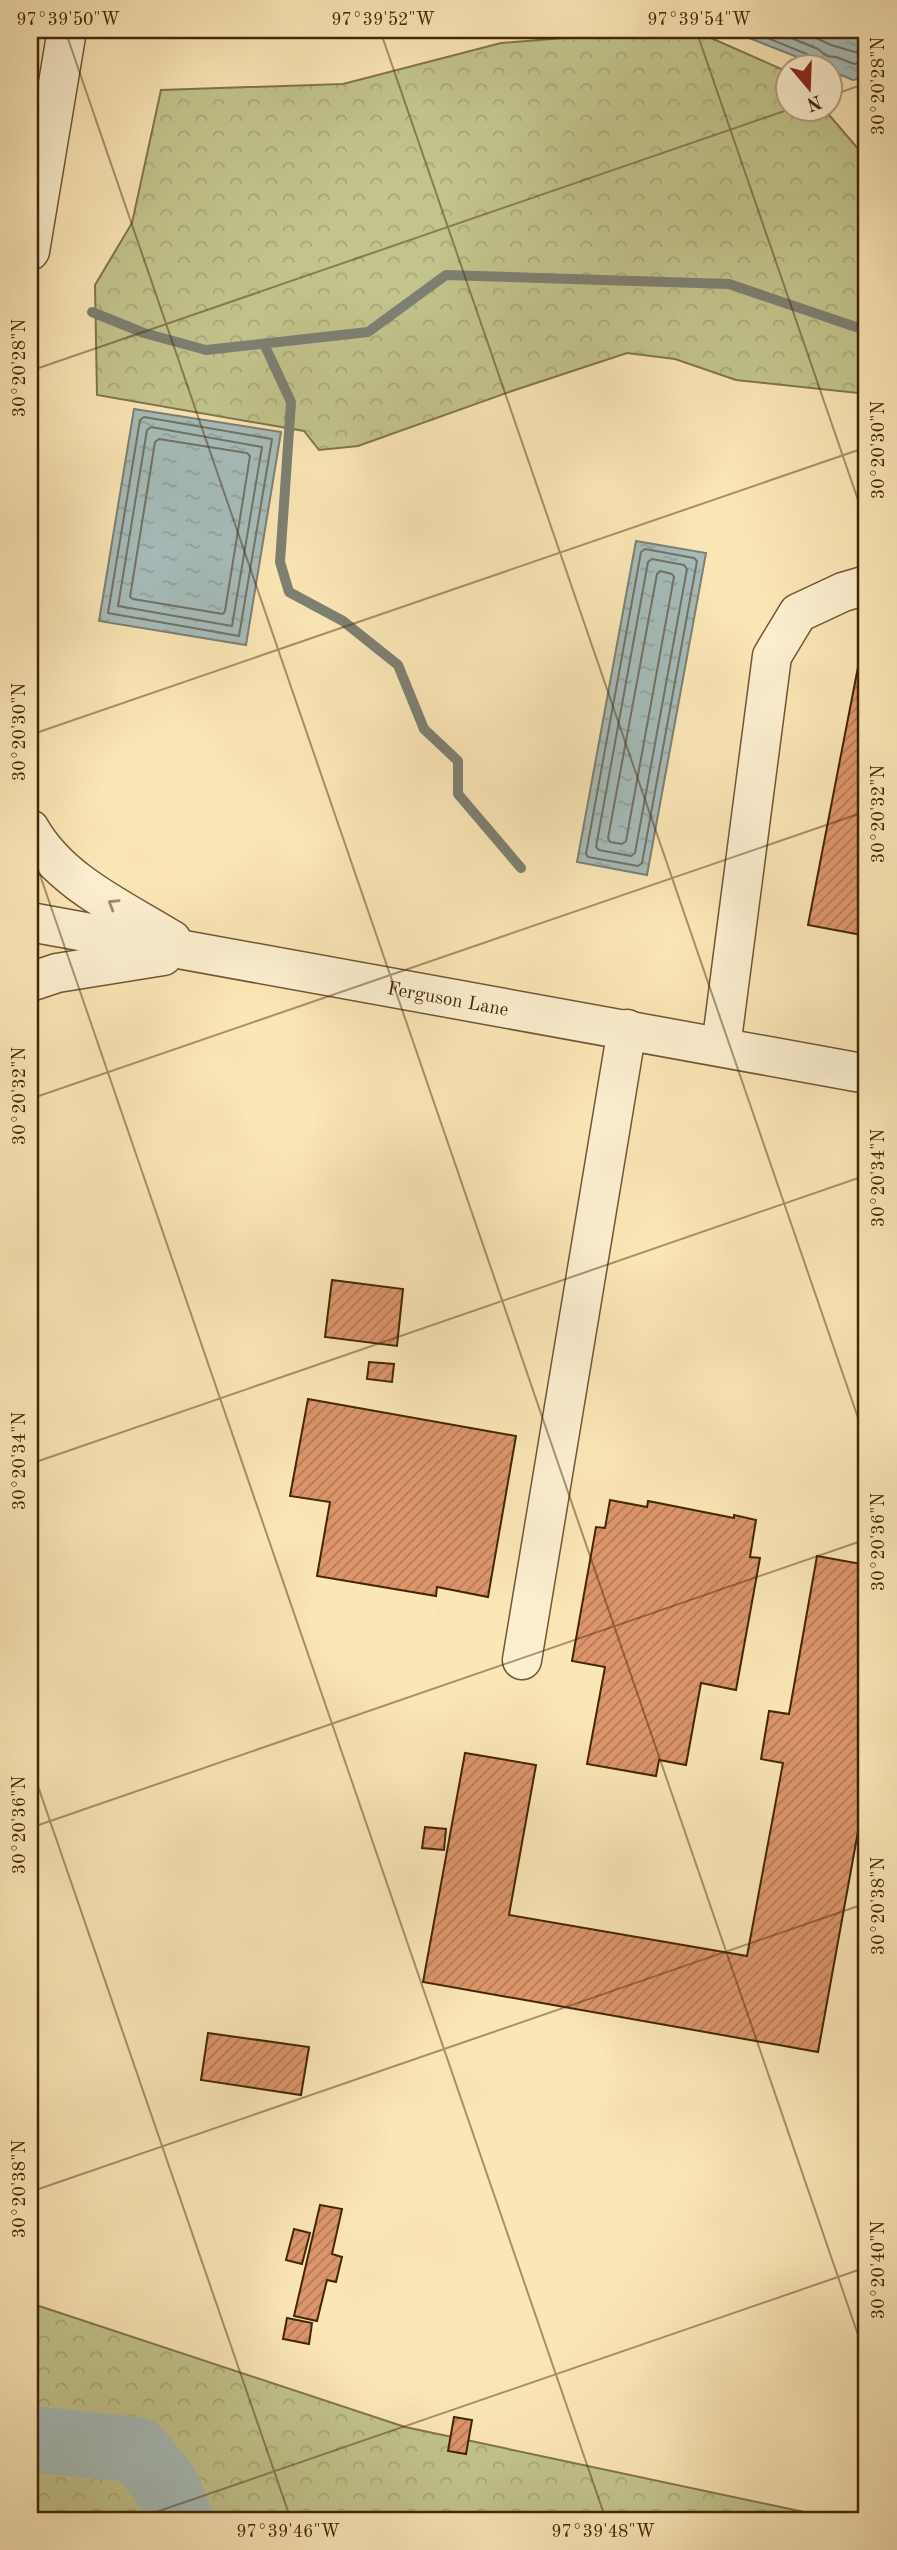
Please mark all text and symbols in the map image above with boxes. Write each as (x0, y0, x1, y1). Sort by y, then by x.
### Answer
text: 97°39'50"W (16, 11, 120, 29)
text: 97°39'52"W (331, 11, 435, 29)
text: 97°39'54"W (647, 11, 751, 29)
text: 30°20'28"N (870, 37, 888, 135)
north arrow (774, 52, 844, 122)
text: N (803, 90, 824, 113)
text: 30°20'28"N (11, 319, 29, 417)
text: 30°20'30"N (870, 401, 888, 499)
text: 30°20'30"N (11, 683, 29, 781)
text: 30°20'32"N (870, 765, 888, 863)
one-way arrow (107, 899, 120, 912)
street label: Ferguson Lane (386, 980, 510, 1021)
text: 30°20'32"N (11, 1047, 29, 1145)
text: 30°20'34"N (870, 1129, 888, 1227)
text: 30°20'34"N (11, 1412, 29, 1510)
text: 30°20'36"N (870, 1493, 888, 1591)
text: 30°20'36"N (11, 1776, 29, 1874)
text: 30°20'38"N (870, 1857, 888, 1955)
text: 30°20'38"N (11, 2140, 29, 2238)
text: 30°20'40"N (870, 2221, 888, 2319)
text: 97°39'46"W (236, 2523, 340, 2541)
text: 97°39'48"W (551, 2523, 655, 2541)

